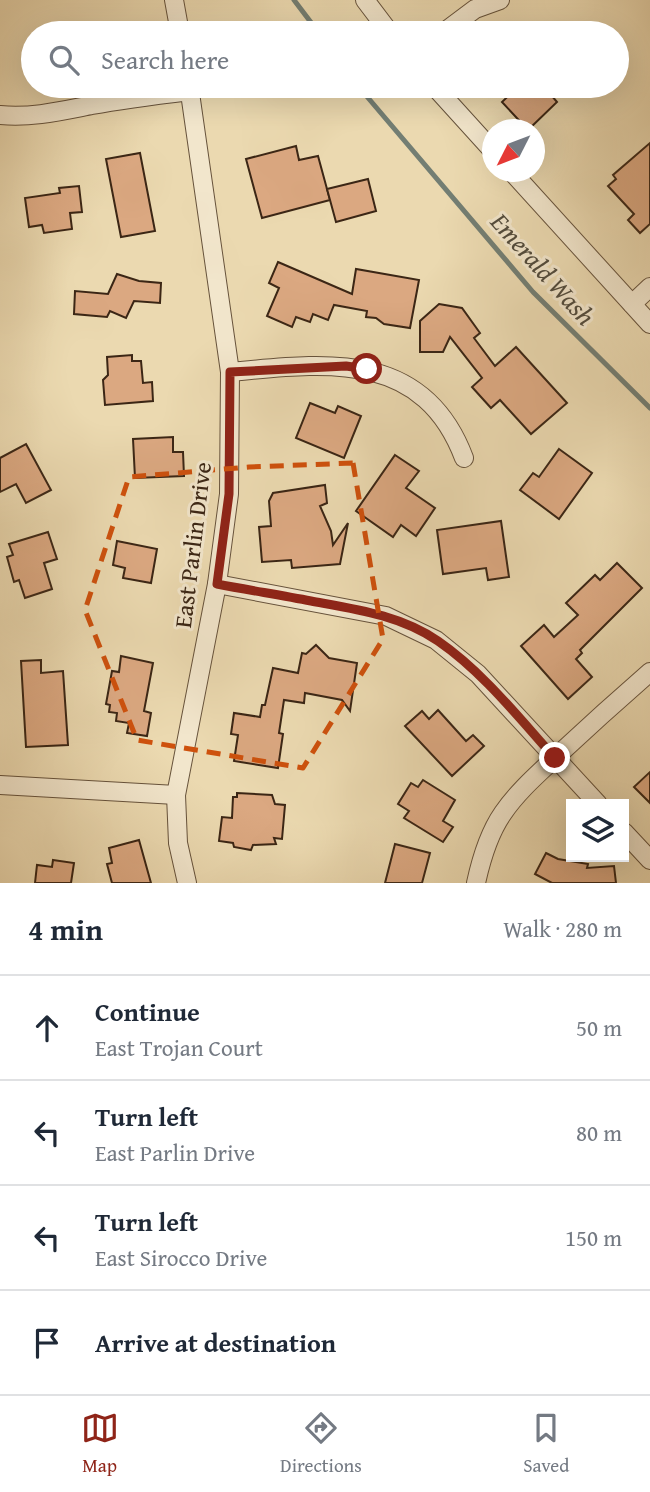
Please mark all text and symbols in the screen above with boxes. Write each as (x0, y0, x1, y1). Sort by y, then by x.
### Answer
search box (21, 21, 629, 98)
text: Search here (101, 40, 229, 79)
icon: search (45, 41, 83, 79)
north arrow (482, 119, 545, 182)
water label: Emerald Wash (481, 203, 605, 334)
route start (351, 353, 382, 384)
street label: East Parlin Drive (165, 460, 220, 630)
route end (539, 742, 570, 773)
map controls (566, 799, 629, 862)
button: layers (566, 799, 629, 862)
text: 4 min (28, 907, 103, 951)
text: Walk · 280 m (503, 912, 622, 945)
text: Continue (95, 992, 200, 1031)
icon: ahead (28, 1009, 66, 1047)
text: 50 m (576, 1011, 622, 1044)
text: East Trojan Court (95, 1031, 263, 1064)
text: Turn left (95, 1097, 198, 1136)
icon: left (28, 1114, 66, 1152)
text: 80 m (576, 1116, 622, 1149)
text: East Parlin Drive (95, 1136, 255, 1169)
text: Turn left (95, 1202, 198, 1241)
icon: left (28, 1219, 66, 1257)
text: 150 m (565, 1221, 622, 1254)
text: East Sirocco Drive (95, 1241, 267, 1274)
text: Arrive at destination (95, 1323, 336, 1362)
icon: arrive (28, 1324, 66, 1362)
tab: Map (81, 1409, 119, 1479)
tab: Directions (280, 1409, 362, 1479)
tab: Saved (523, 1409, 569, 1479)

